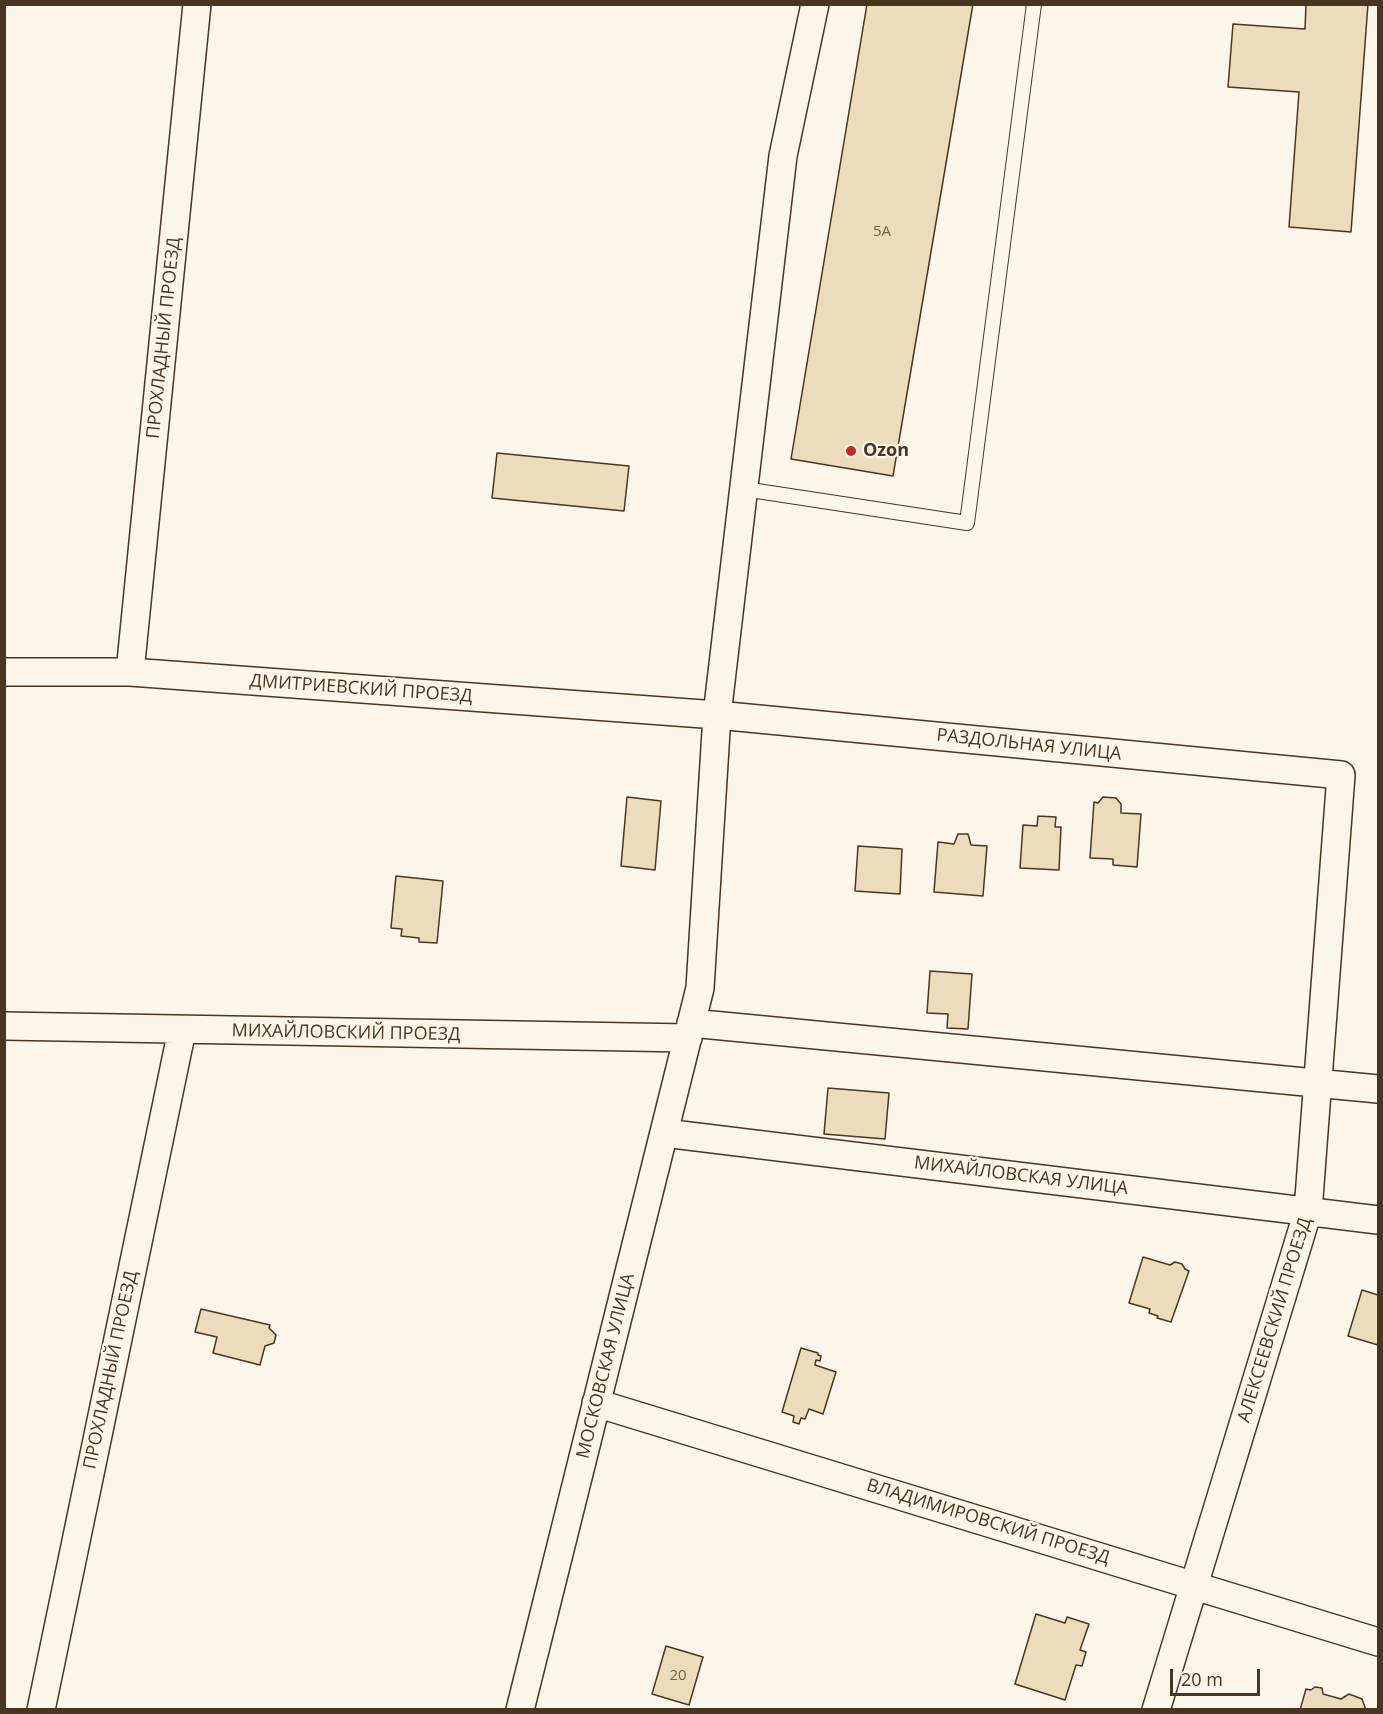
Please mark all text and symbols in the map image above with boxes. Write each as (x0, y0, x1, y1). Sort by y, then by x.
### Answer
house number: 5А (873, 223, 891, 241)
street label: ПРОХЛАДНЫЙ ПРОЕЗД (143, 236, 185, 440)
place label: Ozon (863, 440, 909, 462)
marker: Ozon (844, 444, 858, 458)
street label: ДМИТРИЕВСКИЙ ПРОЕЗД (249, 670, 473, 708)
street label: РАЗДОЛЬНАЯ УЛИЦА (935, 725, 1123, 765)
street label: МИХАЙЛОВСКИЙ ПРОЕЗД (231, 1020, 461, 1046)
street label: МИХАЙЛОВСКАЯ УЛИЦА (913, 1152, 1129, 1200)
street label: АЛЕКСЕЕВСКИЙ ПРОЕЗД (1234, 1215, 1316, 1425)
street label: ПРОХЛАДНЫЙ ПРОЕЗД (79, 1269, 143, 1471)
street label: МОСКОВСКАЯ УЛИЦА (573, 1271, 639, 1461)
street label: ВЛАДИМИРОВСКИЙ ПРОЕЗД (864, 1475, 1112, 1569)
scale bar (1173, 1657, 1263, 1695)
house number: 20 (669, 1667, 687, 1685)
text: 20 m (1181, 1667, 1223, 1691)

